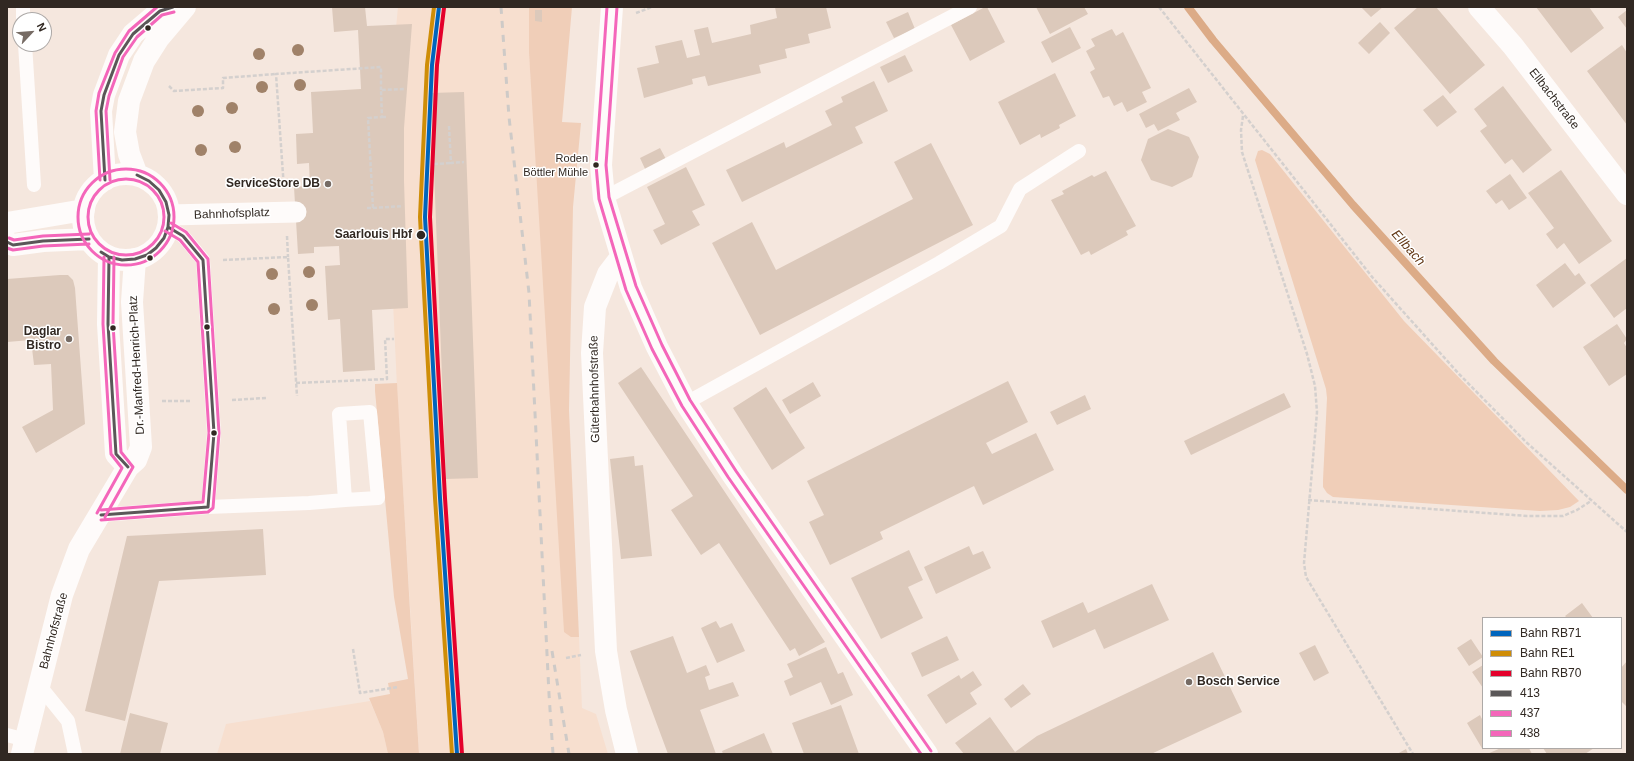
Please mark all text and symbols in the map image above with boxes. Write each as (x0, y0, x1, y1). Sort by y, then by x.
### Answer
north arrow (12, 12, 52, 52)
text: N (35, 21, 49, 33)
unlabelled marker (143, 23, 153, 33)
street label: Ellbachstraße (1526, 66, 1582, 132)
place label: Roden Böttler Mühle (523, 152, 588, 178)
marker: Roden Böttler Mühle (591, 160, 601, 170)
place label: ServiceStore DB (226, 177, 320, 191)
marker: ServiceStore DB (323, 179, 333, 189)
street label: Bahnhofsplatz (194, 205, 270, 223)
water label: Ellbach (1388, 227, 1428, 269)
place label: Saarlouis Hbf (335, 228, 412, 242)
marker: Saarlouis Hbf (415, 229, 427, 241)
unlabelled marker (145, 253, 155, 263)
street label: Dr.-Manfred-Henrich-Platz (126, 295, 148, 435)
unlabelled marker (202, 322, 212, 332)
unlabelled marker (108, 323, 118, 333)
place label: Daglar Bistro (24, 325, 61, 353)
marker: Daglar Bistro (64, 334, 74, 344)
street label: Güterbahnhofstraße (587, 335, 603, 443)
unlabelled marker (209, 428, 219, 438)
street label: Bahnhofstraße (37, 591, 71, 671)
legend (1482, 617, 1622, 749)
text: Bahn RB71 (1520, 626, 1581, 640)
text: Bahn RE1 (1520, 646, 1575, 660)
text: Bahn RB70 (1520, 666, 1581, 680)
place label: Bosch Service (1197, 675, 1280, 689)
marker: Bosch Service (1184, 677, 1194, 687)
text: 413 (1520, 686, 1540, 700)
text: 437 (1520, 706, 1540, 720)
text: 438 (1520, 726, 1540, 740)

